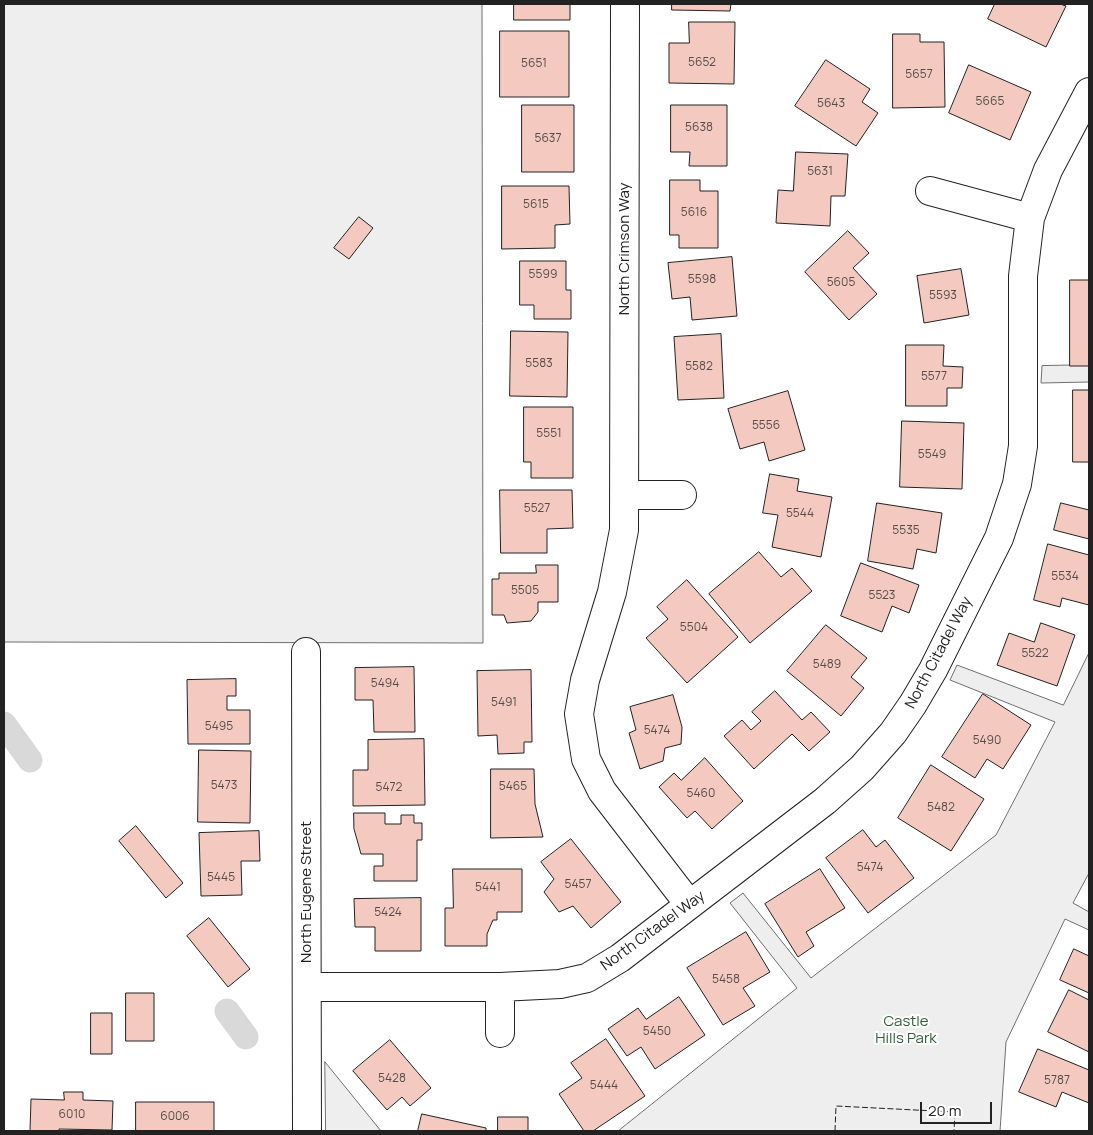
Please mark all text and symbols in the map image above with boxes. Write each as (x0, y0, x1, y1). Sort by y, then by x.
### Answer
house number: 5652 (688, 56, 716, 70)
house number: 5651 (521, 57, 547, 71)
house number: 5657 (905, 68, 933, 82)
house number: 5665 (976, 95, 1004, 109)
house number: 5643 (817, 97, 845, 111)
house number: 5638 (685, 121, 713, 135)
house number: 5637 (534, 132, 562, 146)
house number: 5631 (807, 165, 833, 179)
street label: North Crimson Way (616, 183, 634, 315)
house number: 5615 (523, 198, 549, 212)
house number: 5616 (681, 206, 707, 220)
house number: 5599 (529, 268, 557, 282)
house number: 5598 (688, 273, 716, 287)
house number: 5605 (827, 276, 855, 290)
house number: 5593 (929, 289, 957, 303)
house number: 5583 (525, 357, 553, 371)
house number: 5582 (685, 360, 713, 374)
house number: 5577 (921, 370, 947, 384)
house number: 5556 (752, 419, 780, 433)
house number: 5551 (536, 427, 562, 441)
house number: 5549 (918, 448, 946, 462)
house number: 5527 (524, 502, 550, 516)
house number: 5544 (786, 507, 814, 521)
house number: 5535 (892, 524, 920, 538)
house number: 5534 (1051, 570, 1079, 584)
house number: 5505 (511, 584, 539, 598)
house number: 5523 (869, 589, 895, 603)
street label: North Citadel Way (902, 594, 976, 712)
house number: 5504 (680, 621, 708, 635)
house number: 5522 (1021, 647, 1049, 661)
house number: 5489 (813, 658, 841, 672)
house number: 5494 (371, 677, 399, 691)
house number: 5491 (491, 696, 517, 710)
house number: 5495 (205, 720, 233, 734)
house number: 5474 (644, 724, 670, 738)
house number: 5490 (973, 734, 1001, 748)
house number: 5473 (211, 779, 237, 793)
house number: 5465 (499, 780, 527, 794)
house number: 5472 (376, 781, 402, 795)
house number: 5460 (687, 787, 715, 801)
house number: 5482 (927, 801, 955, 815)
street label: North Eugene Street (298, 821, 316, 963)
house number: 5474 (857, 861, 883, 875)
house number: 5445 (207, 871, 235, 885)
house number: 5457 (565, 878, 591, 892)
house number: 5441 (475, 881, 501, 895)
street label: North Citadel Way (597, 887, 709, 975)
house number: 5424 (374, 906, 402, 920)
house number: 5458 (712, 973, 740, 987)
park label: Castle Hills Park (875, 1013, 937, 1048)
house number: 5450 (643, 1025, 671, 1039)
house number: 5428 (378, 1072, 406, 1086)
house number: 5787 (1044, 1074, 1070, 1088)
house number: 5444 (590, 1079, 618, 1093)
scale bar (923, 1092, 996, 1124)
text: 20 m (928, 1100, 961, 1121)
house number: 6010 (59, 1108, 85, 1122)
house number: 6006 (160, 1110, 190, 1124)

